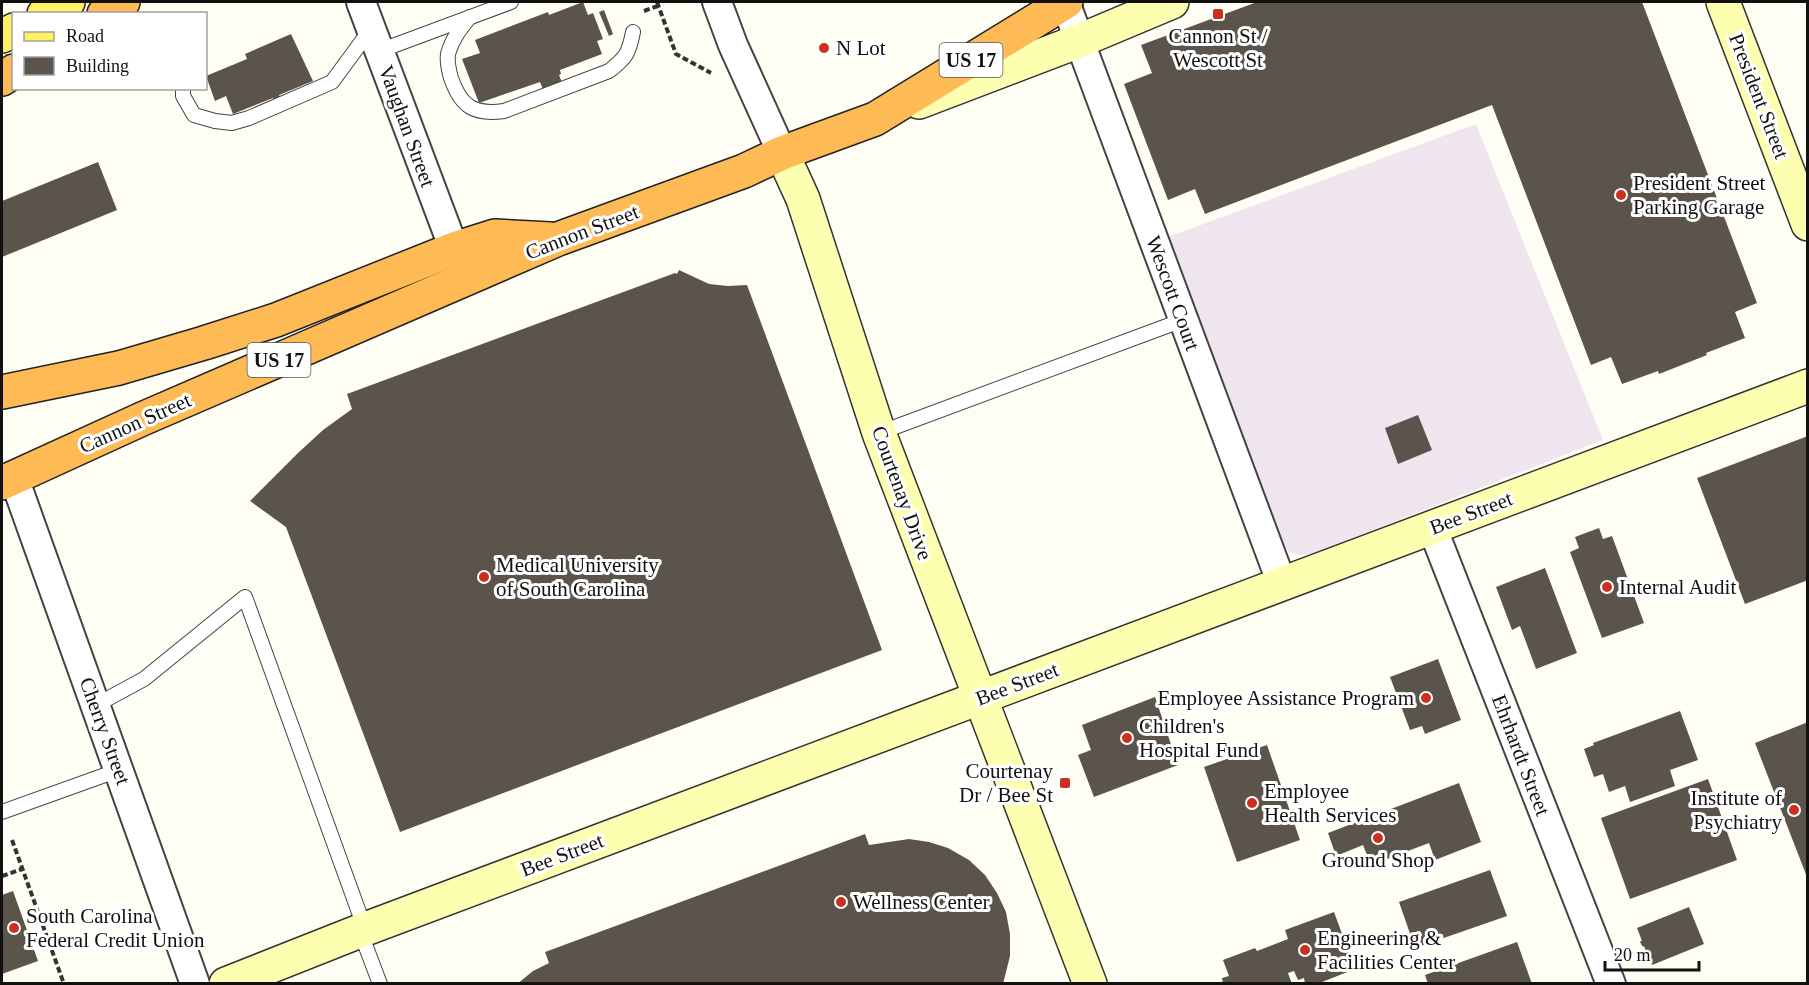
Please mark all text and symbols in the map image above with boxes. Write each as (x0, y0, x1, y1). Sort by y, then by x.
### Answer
marker: Cannon St / Wescott St (1211, 7, 1225, 21)
legend (12, 12, 207, 90)
place label: Cannon St / Wescott St (1168, 24, 1268, 72)
text: Road (66, 26, 104, 46)
street label: President Street (1724, 30, 1794, 162)
place label: N Lot (836, 36, 886, 60)
marker: N Lot (817, 41, 831, 55)
road number: US 17 (940, 43, 1002, 77)
text: Building (66, 56, 129, 76)
street label: Vaughan Street (374, 62, 440, 190)
place label: President Street Parking Garage (1633, 171, 1766, 219)
marker: President Street Parking Garage (1614, 188, 1628, 202)
street label: Cannon Street (522, 199, 642, 265)
street label: Wescott Court (1141, 232, 1205, 354)
road number: US 17 (248, 343, 310, 377)
street label: Cannon Street (76, 388, 195, 458)
street label: Courtenay Drive (867, 423, 937, 563)
street label: Bee Street (1426, 486, 1516, 540)
place label: Medical University of South Carolina (496, 553, 659, 601)
marker: Medical University of South Carolina (477, 570, 491, 584)
place label: Internal Audit (1619, 575, 1736, 599)
marker: Internal Audit (1600, 580, 1614, 594)
street label: Bee Street (972, 657, 1062, 711)
street label: Cherry Street (74, 674, 136, 788)
place label: Employee Assistance Program (1157, 686, 1414, 710)
marker: Employee Assistance Program (1419, 691, 1433, 705)
street label: Ehrhardt Street (1487, 691, 1555, 819)
place label: Children's Hospital Fund (1139, 714, 1259, 762)
marker: Children's Hospital Fund (1120, 731, 1134, 745)
place label: Courtenay Dr / Bee St (959, 759, 1053, 807)
marker: Courtenay Dr / Bee St (1058, 776, 1072, 790)
place label: Employee Health Services (1264, 779, 1396, 827)
place label: Institute of Psychiatry (1690, 786, 1782, 834)
marker: Employee Health Services (1245, 796, 1259, 810)
marker: Institute of Psychiatry (1787, 803, 1801, 817)
street label: Bee Street (517, 828, 607, 882)
marker: Ground Shop (1371, 831, 1385, 845)
place label: Ground Shop (1322, 848, 1434, 872)
place label: Wellness Center (853, 890, 990, 914)
marker: Wellness Center (834, 895, 848, 909)
place label: South Carolina Federal Credit Union (26, 904, 205, 952)
marker: South Carolina Federal Credit Union (7, 921, 21, 935)
place label: Engineering & Facilities Center (1317, 926, 1455, 974)
scale bar (1605, 934, 1700, 972)
marker: Engineering & Facilities Center (1298, 943, 1312, 957)
text: 20 m (1614, 945, 1651, 965)

